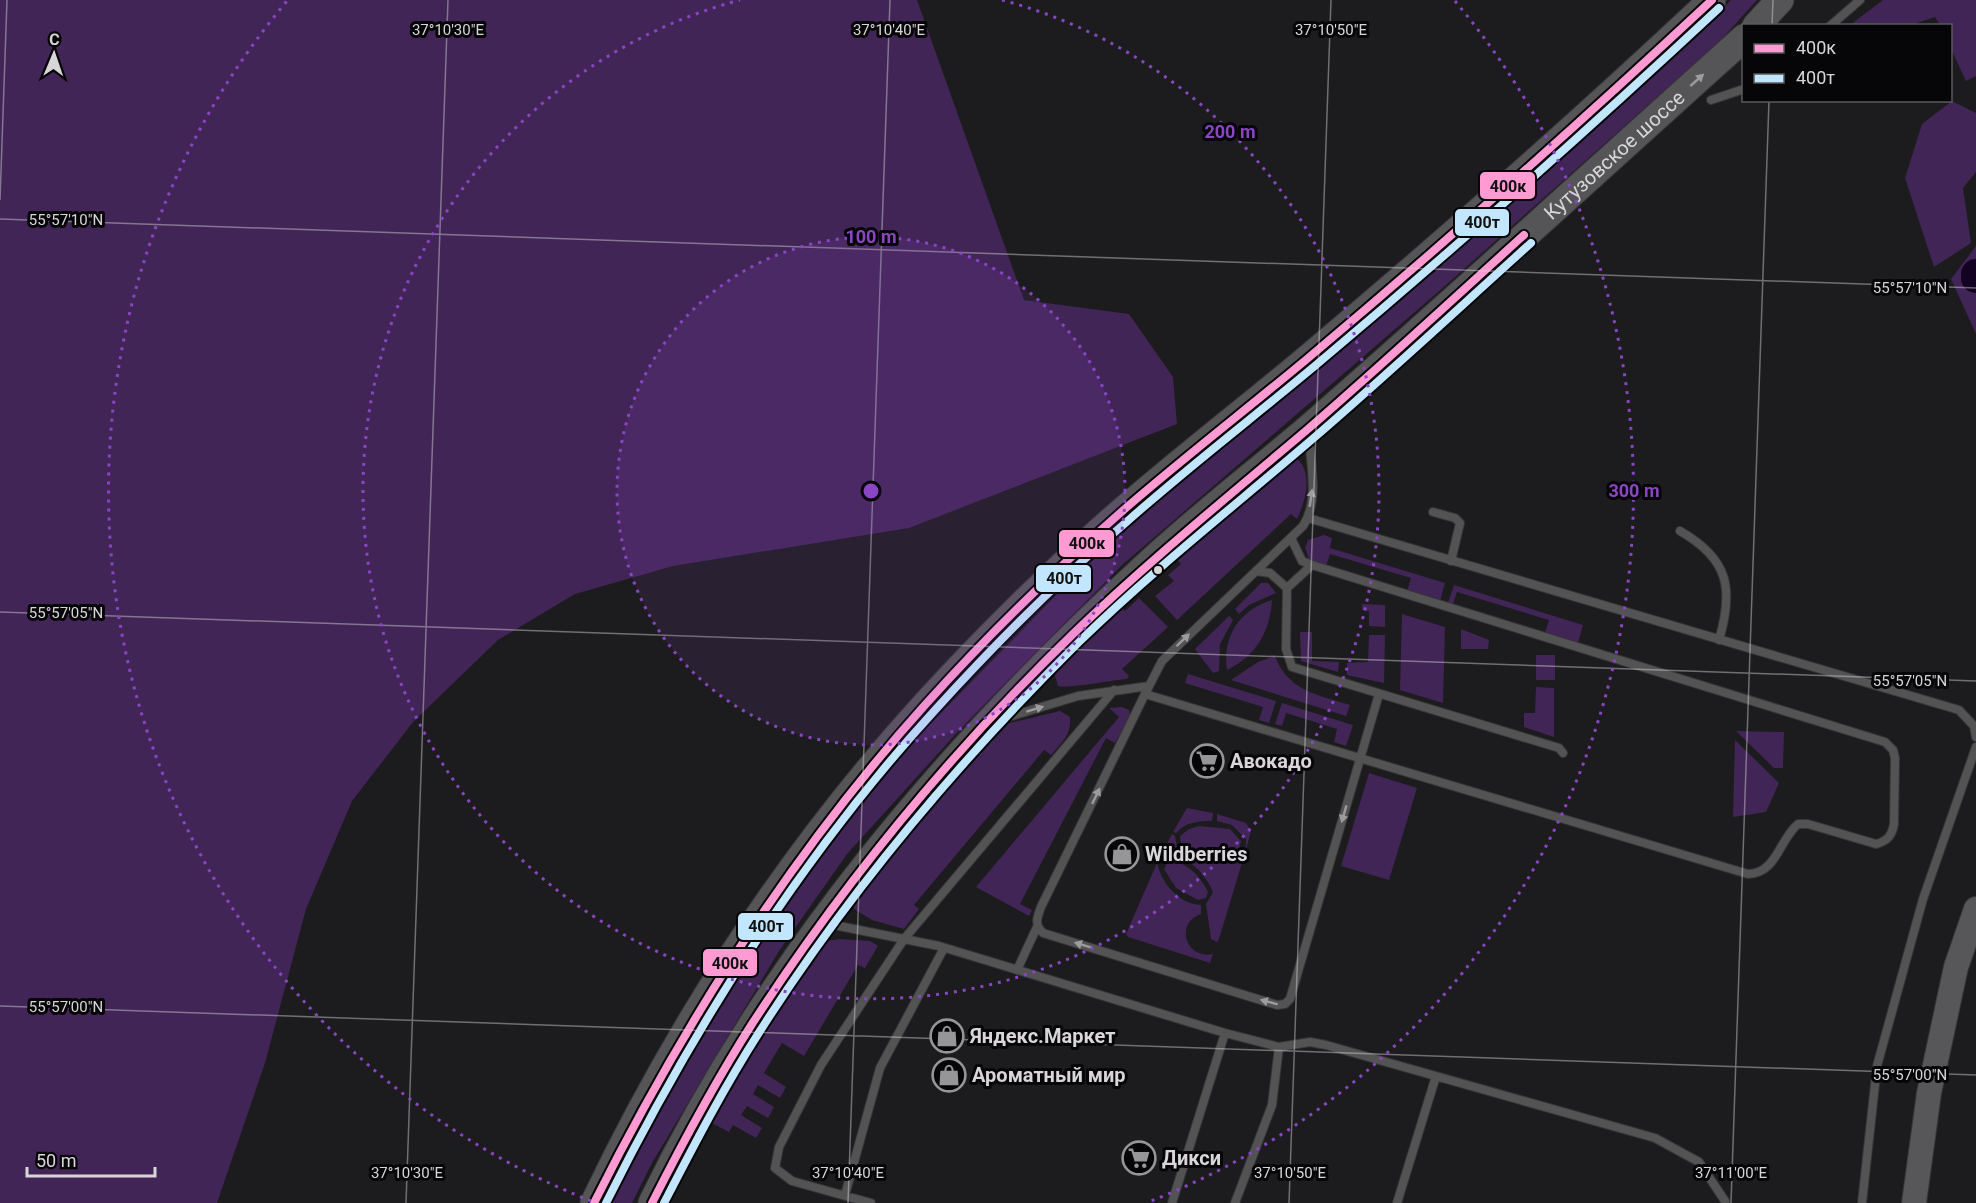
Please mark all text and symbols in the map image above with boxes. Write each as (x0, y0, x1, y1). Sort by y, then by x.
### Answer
text: 37°10'30"E (412, 21, 485, 39)
text: 37°10'40"E (853, 21, 926, 39)
text: 37°10'50"E (1295, 21, 1368, 39)
north arrow (24, 24, 84, 84)
legend (1742, 24, 1952, 102)
text: С (49, 30, 60, 49)
text: 400к (1796, 37, 1836, 58)
text: 400т (1796, 67, 1835, 88)
one-way arrow (1689, 73, 1704, 87)
street label: Кутузовское шоссе (1539, 85, 1689, 225)
text: 200 m (1204, 121, 1256, 142)
line badge: 400к (1479, 171, 1536, 200)
text: 400к (1490, 177, 1527, 196)
line badge: 400т (1454, 208, 1510, 237)
text: 55°57'10"N (29, 211, 103, 229)
text: 400т (1464, 213, 1500, 232)
text: 100 m (845, 226, 897, 247)
text: 55°57'10"N (1873, 279, 1947, 297)
text: 300 m (1608, 480, 1660, 501)
centre of rings (861, 481, 881, 501)
one-way arrow (1307, 489, 1316, 508)
line badge: 400к (1058, 529, 1115, 558)
text: 400к (1069, 534, 1106, 553)
line badge: 400т (1035, 564, 1092, 593)
unlabelled marker (1152, 564, 1164, 576)
text: 400т (1046, 569, 1082, 588)
text: 55°57'05"N (29, 604, 103, 622)
one-way arrow (1176, 633, 1191, 647)
text: 55°57'05"N (1873, 672, 1947, 690)
one-way arrow (1026, 704, 1044, 713)
supermarket icon: Авокадо (1189, 743, 1225, 779)
place label: Авокадо (1230, 749, 1312, 773)
one-way arrow (1091, 787, 1100, 804)
one-way arrow (1339, 805, 1348, 823)
shop icon: Wildberries (1104, 836, 1140, 872)
place label: Wildberries (1145, 842, 1247, 866)
line badge: 400т (737, 912, 794, 941)
text: 400т (748, 917, 784, 936)
one-way arrow (1074, 940, 1092, 949)
line badge: 400к (702, 948, 758, 977)
text: 400к (712, 954, 749, 973)
one-way arrow (1260, 996, 1278, 1006)
text: 55°57'00"N (29, 998, 103, 1016)
shop icon: Яндекс.Маркет (929, 1018, 965, 1054)
place label: Яндекс.Маркет (969, 1024, 1115, 1048)
shop icon: Ароматный мир (931, 1057, 967, 1093)
place label: Ароматный мир (972, 1063, 1126, 1087)
text: 55°57'00"N (1873, 1066, 1947, 1084)
scale bar (27, 1140, 154, 1178)
supermarket icon: Дикси (1121, 1140, 1157, 1176)
place label: Дикси (1162, 1146, 1221, 1170)
text: 50 m (36, 1150, 76, 1171)
text: 37°10'30"E (371, 1164, 444, 1182)
text: 37°10'40"E (812, 1164, 885, 1182)
text: 37°10'50"E (1254, 1164, 1327, 1182)
text: 37°11'00"E (1695, 1164, 1768, 1182)

